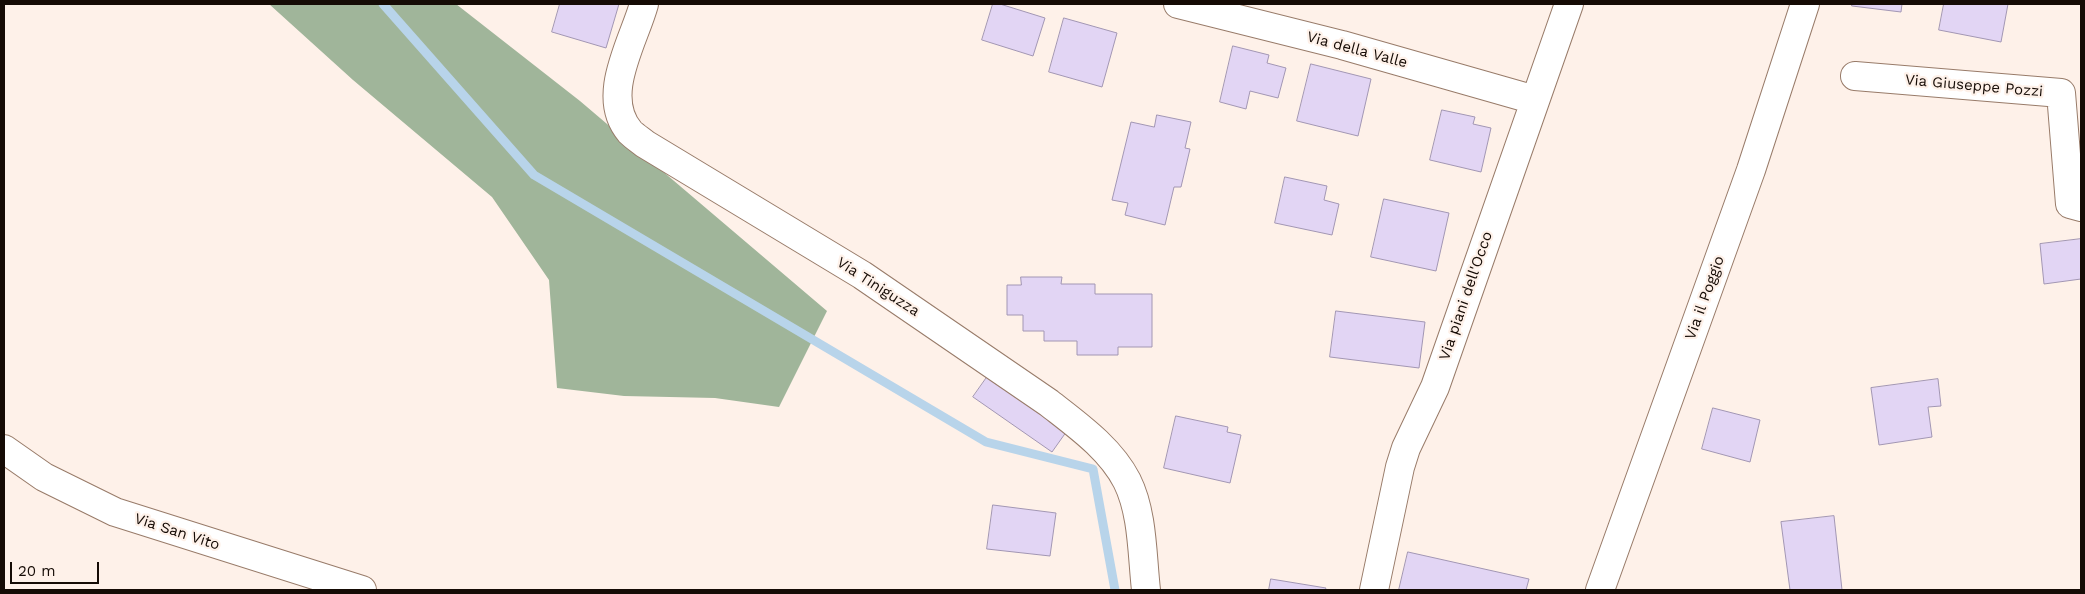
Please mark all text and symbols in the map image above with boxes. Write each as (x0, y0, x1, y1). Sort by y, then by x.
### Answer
street label: Via della Valle (1305, 28, 1409, 72)
street label: Via Giuseppe Pozzi (1904, 71, 2044, 101)
street label: Via piani dell'Occo (1436, 229, 1496, 363)
street label: Via Tiniguzza (833, 254, 923, 320)
street label: Via il Poggio (1681, 254, 1729, 342)
street label: Via San Vito (132, 510, 222, 554)
scale bar (12, 552, 101, 584)
text: 20 m (18, 562, 56, 580)

